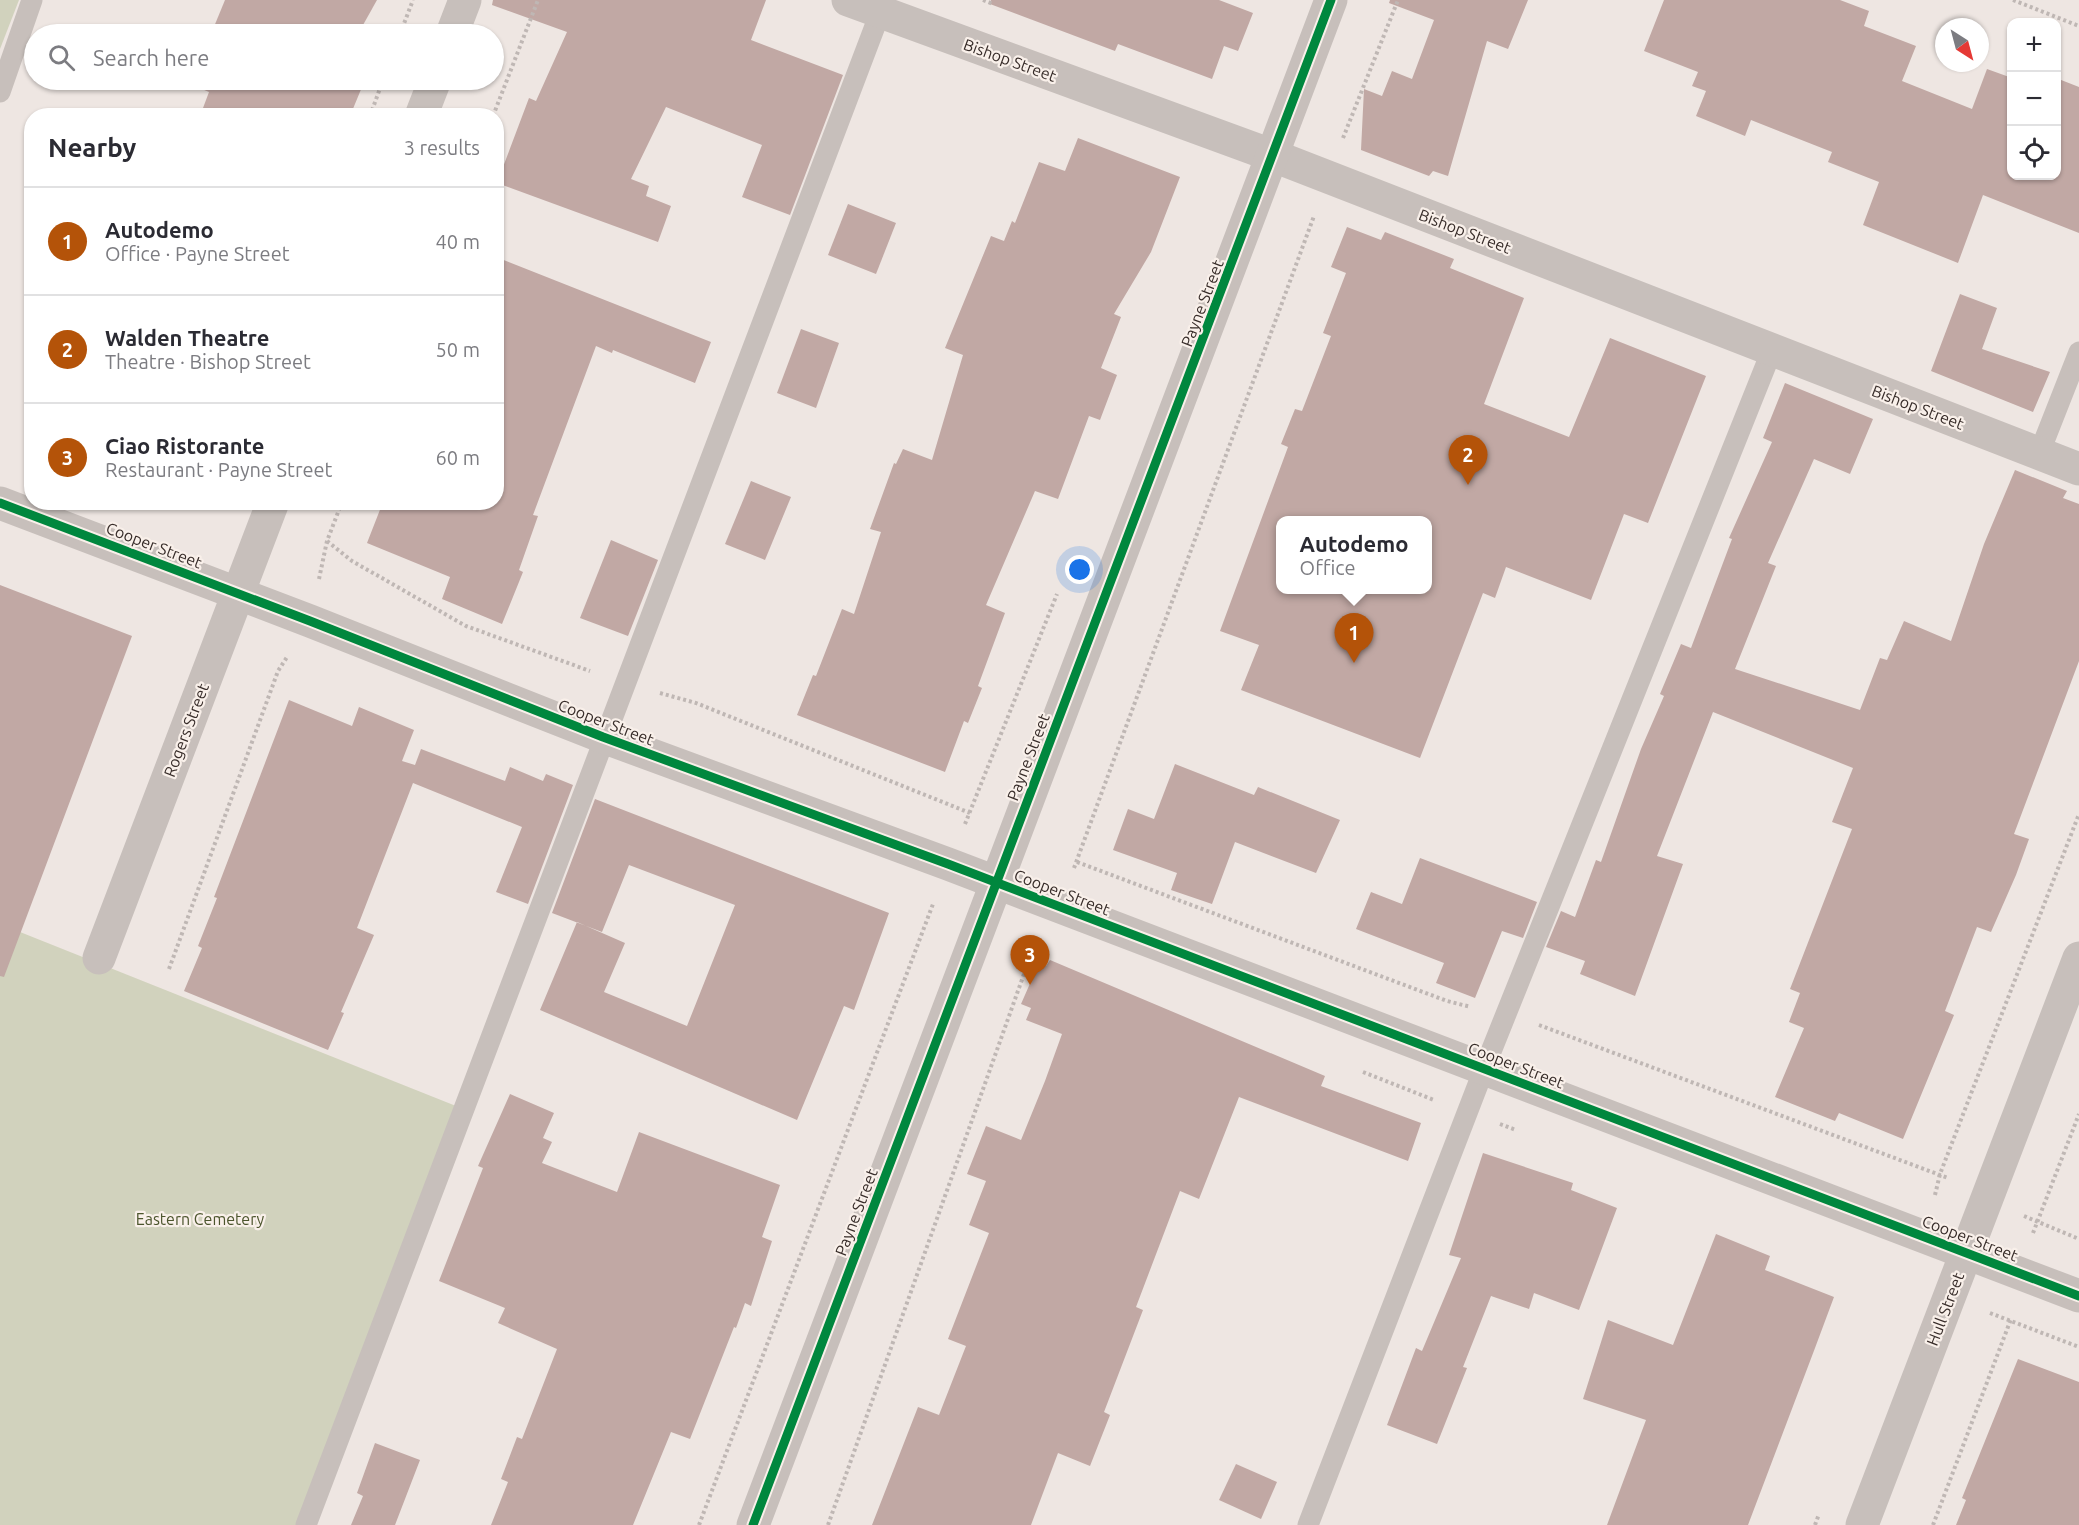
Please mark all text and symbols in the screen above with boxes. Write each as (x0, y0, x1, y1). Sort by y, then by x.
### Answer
north arrow (1935, 18, 1989, 72)
map controls (2007, 18, 2061, 180)
button: + (2007, 18, 2061, 72)
search box (24, 24, 504, 90)
street label: Bishop Street (961, 35, 1059, 85)
icon: search (45, 41, 78, 74)
text: Search here (93, 45, 209, 70)
button: − (2007, 72, 2061, 126)
button: locate (2007, 126, 2061, 180)
text: Nearby (48, 133, 136, 162)
text: 3 results (404, 136, 480, 159)
street label: Bishop Street (1416, 205, 1514, 257)
text: Autodemo (105, 217, 214, 242)
text: 1 (62, 230, 73, 253)
text: 40 m (436, 230, 480, 253)
text: Office · Payne Street (105, 242, 290, 265)
street label: Payne Street (1177, 256, 1227, 349)
text: Walden Theatre (105, 325, 269, 350)
text: 2 (62, 338, 73, 361)
text: 50 m (436, 338, 480, 361)
text: Theatre · Bishop Street (105, 350, 311, 373)
street label: Bishop Street (1869, 381, 1967, 433)
text: Ciao Ristorante (105, 433, 264, 458)
pin: 2 (1448, 436, 1488, 485)
text: 3 (62, 446, 73, 469)
text: 60 m (436, 446, 480, 469)
text: Restaurant · Payne Street (105, 458, 332, 481)
popup (1276, 516, 1432, 594)
street label: Cooper Street (104, 518, 205, 572)
text: Autodemo (1300, 531, 1408, 556)
your location (1065, 555, 1094, 584)
text: Office (1300, 556, 1356, 579)
pin: 1 (1334, 614, 1374, 663)
street label: Rogers Street (160, 680, 212, 779)
street label: Cooper Street (556, 695, 657, 749)
street label: Payne Street (1003, 710, 1053, 803)
street label: Cooper Street (1012, 865, 1113, 919)
pin: 3 (1010, 936, 1050, 985)
street label: Cooper Street (1466, 1038, 1567, 1092)
street label: Payne Street (831, 1165, 881, 1258)
park label: Eastern Cemetery (136, 1210, 265, 1228)
street label: Cooper Street (1920, 1211, 2021, 1265)
street label: Hull Street (1923, 1269, 1967, 1348)

